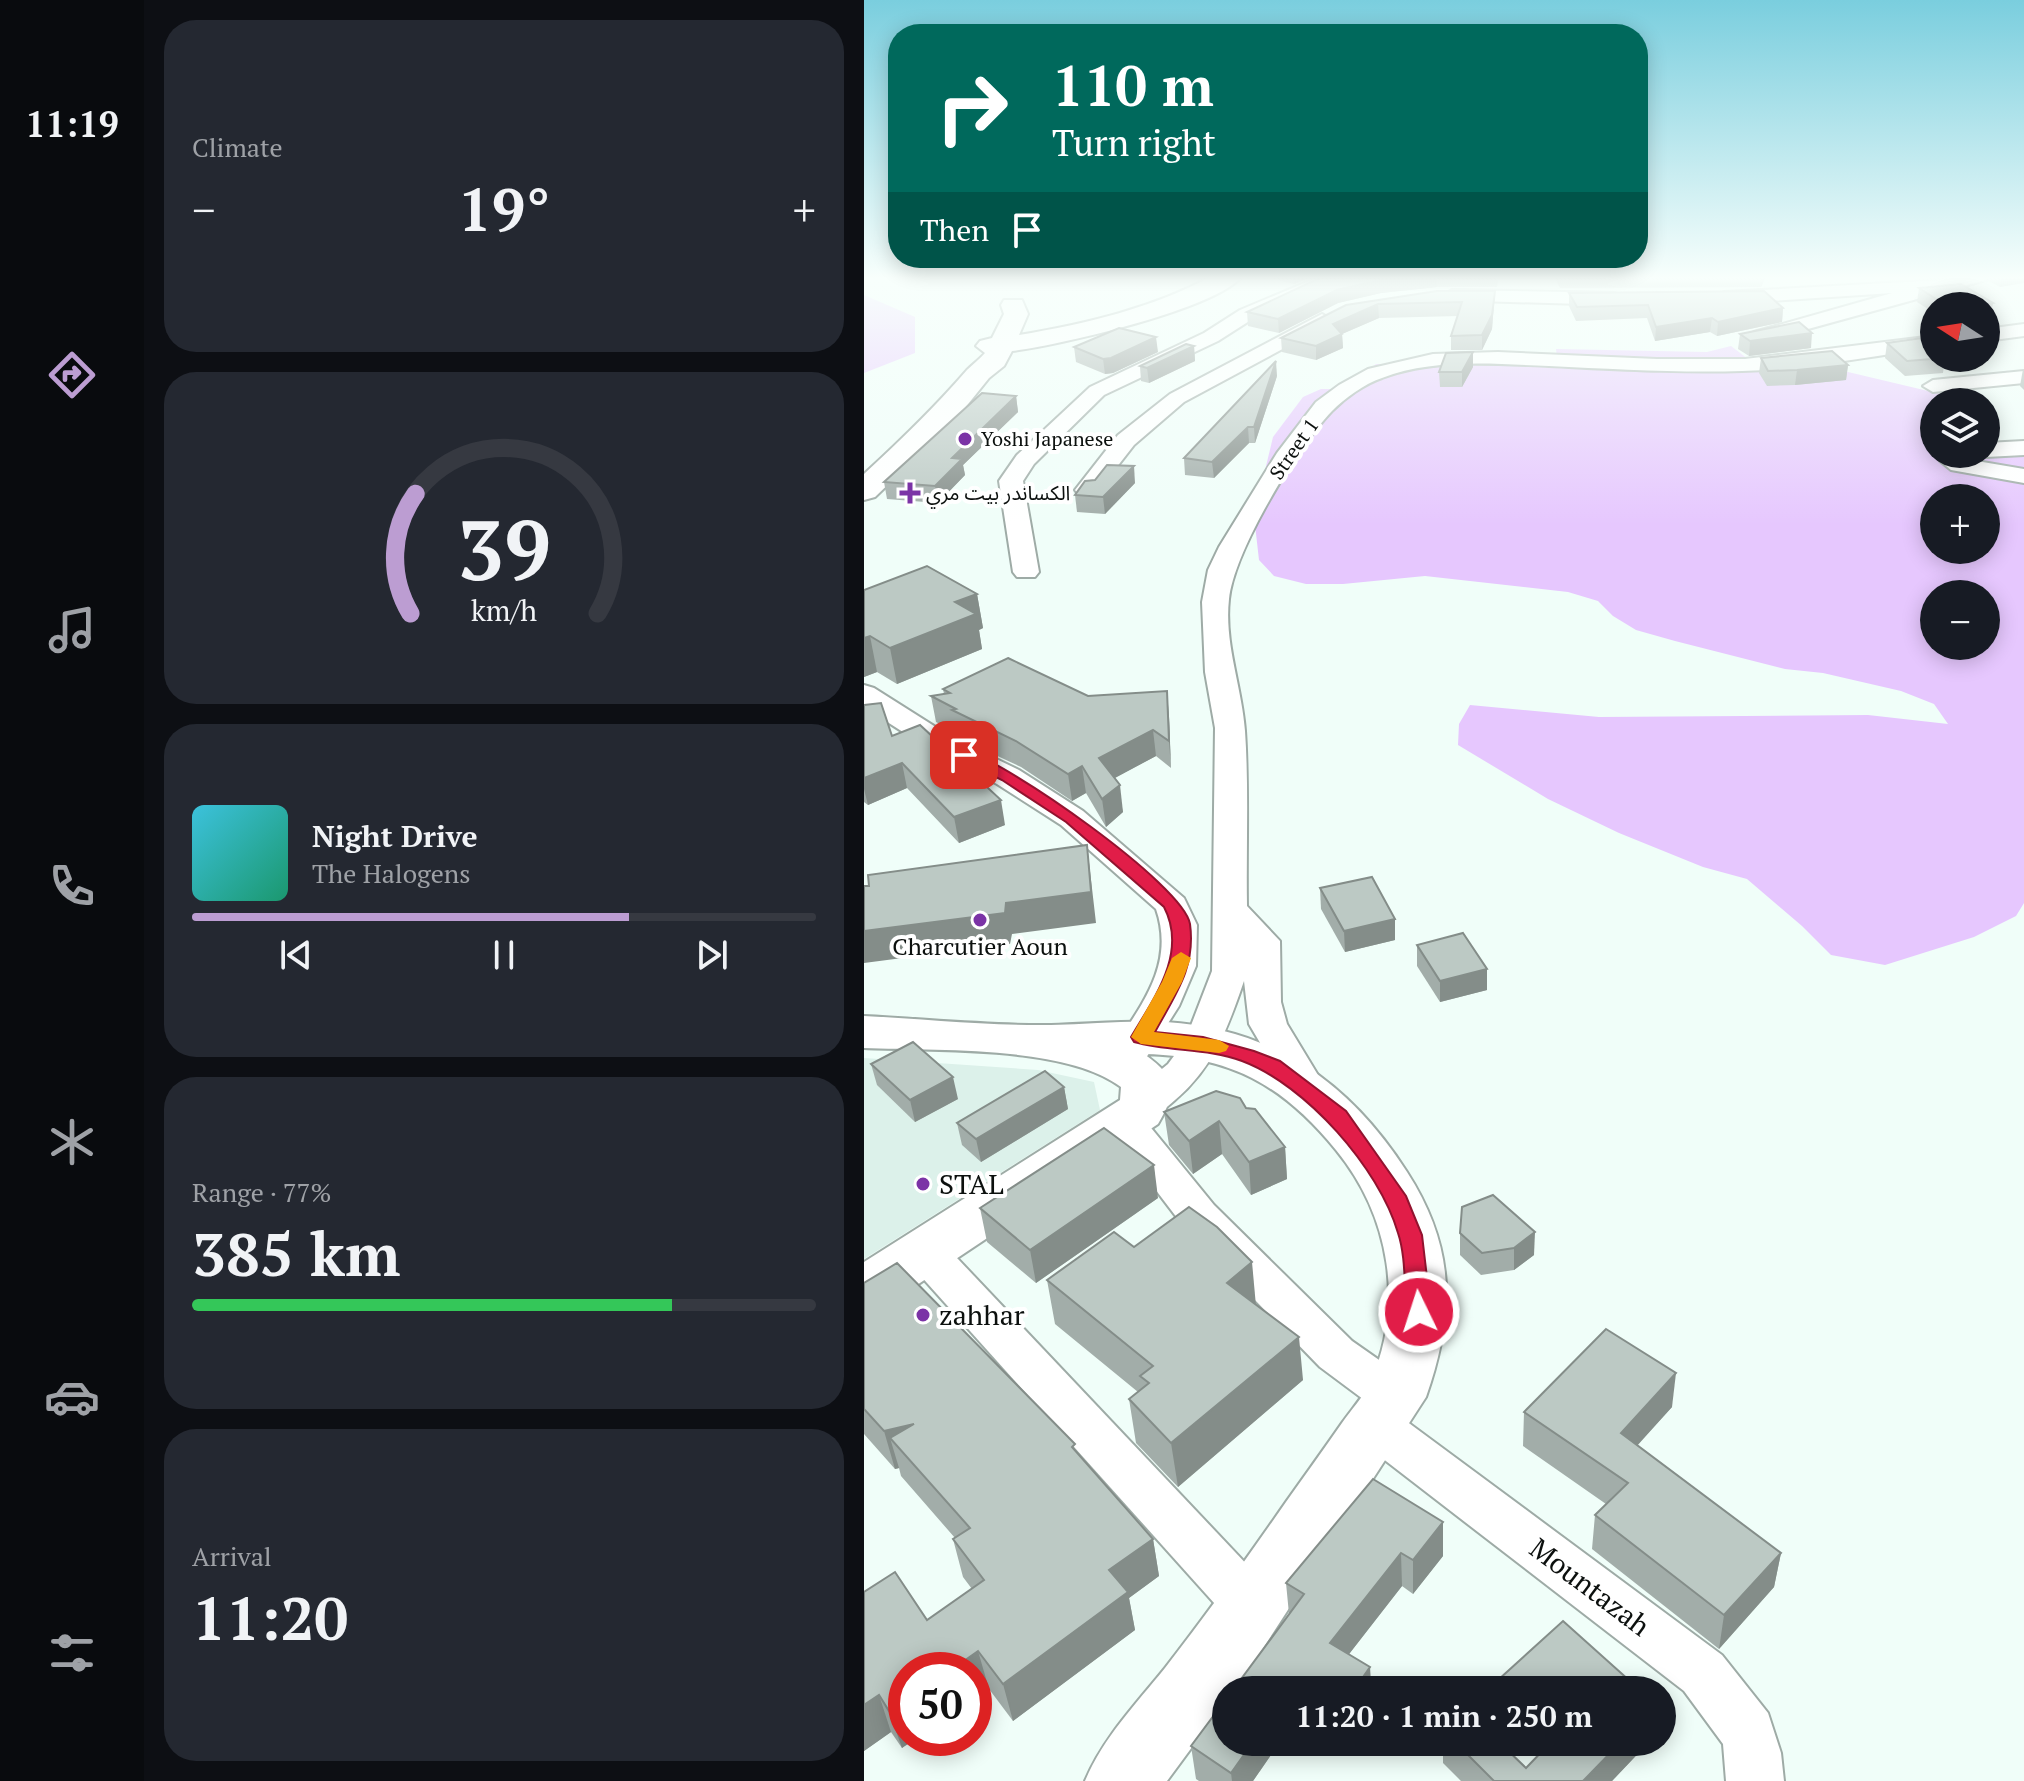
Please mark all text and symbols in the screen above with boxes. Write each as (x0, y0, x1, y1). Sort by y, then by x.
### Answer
text: 110 m (1052, 48, 1214, 122)
icon: right (920, 56, 1024, 160)
text: 11:19 (25, 100, 119, 147)
text: Turn right (1052, 119, 1216, 166)
text: Climate (192, 130, 283, 164)
text: 19° (458, 169, 550, 248)
text: − (192, 180, 215, 239)
text: + (793, 180, 816, 239)
icon: arrive (1005, 208, 1049, 252)
text: Then (920, 210, 989, 250)
north arrow (1920, 292, 2000, 372)
map controls (1920, 292, 2000, 660)
icon: directions (44, 347, 100, 403)
button: layers (1920, 388, 2000, 468)
street label: Street 1 (1263, 413, 1324, 485)
place label: Yoshi Japanese (981, 425, 1113, 452)
marker: Yoshi Japanese (956, 430, 974, 448)
place label: الكساندر بيت مري (926, 479, 1070, 509)
marker: الكساندر بيت مري (901, 484, 919, 502)
button: + (1920, 484, 2000, 564)
text: 39 (457, 494, 551, 604)
button: − (1920, 580, 2000, 660)
text: km/h (471, 591, 537, 629)
icon: music (44, 602, 100, 658)
pin (930, 721, 998, 789)
icon: arrive (942, 733, 986, 777)
text: Night Drive (312, 816, 478, 856)
text: The Halogens (312, 856, 470, 890)
icon: phone (44, 858, 100, 914)
marker: Charcutier Aoun (971, 911, 989, 929)
place label: Charcutier Aoun (892, 930, 1068, 962)
icon: previous (274, 933, 318, 977)
icon: pause (482, 933, 526, 977)
icon: next (690, 933, 734, 977)
icon: climate (44, 1114, 100, 1170)
place label: STAL (939, 1165, 1004, 1202)
text: Range · 77% (192, 1175, 331, 1209)
marker: STAL (914, 1175, 932, 1193)
text: 385 km (192, 1214, 400, 1293)
position arrow (1377, 1270, 1461, 1354)
place label: zahhar (939, 1296, 1025, 1333)
marker: zahhar (914, 1306, 932, 1324)
icon: car (44, 1369, 100, 1425)
street label: Mountazah (1523, 1529, 1658, 1644)
text: Arrival (192, 1539, 272, 1573)
text: 11:20 (192, 1578, 348, 1657)
icon: filters (44, 1625, 100, 1681)
speed limit sign: 50 (888, 1652, 992, 1756)
text: 11:20 · 1 min · 250 m (1296, 1696, 1592, 1736)

